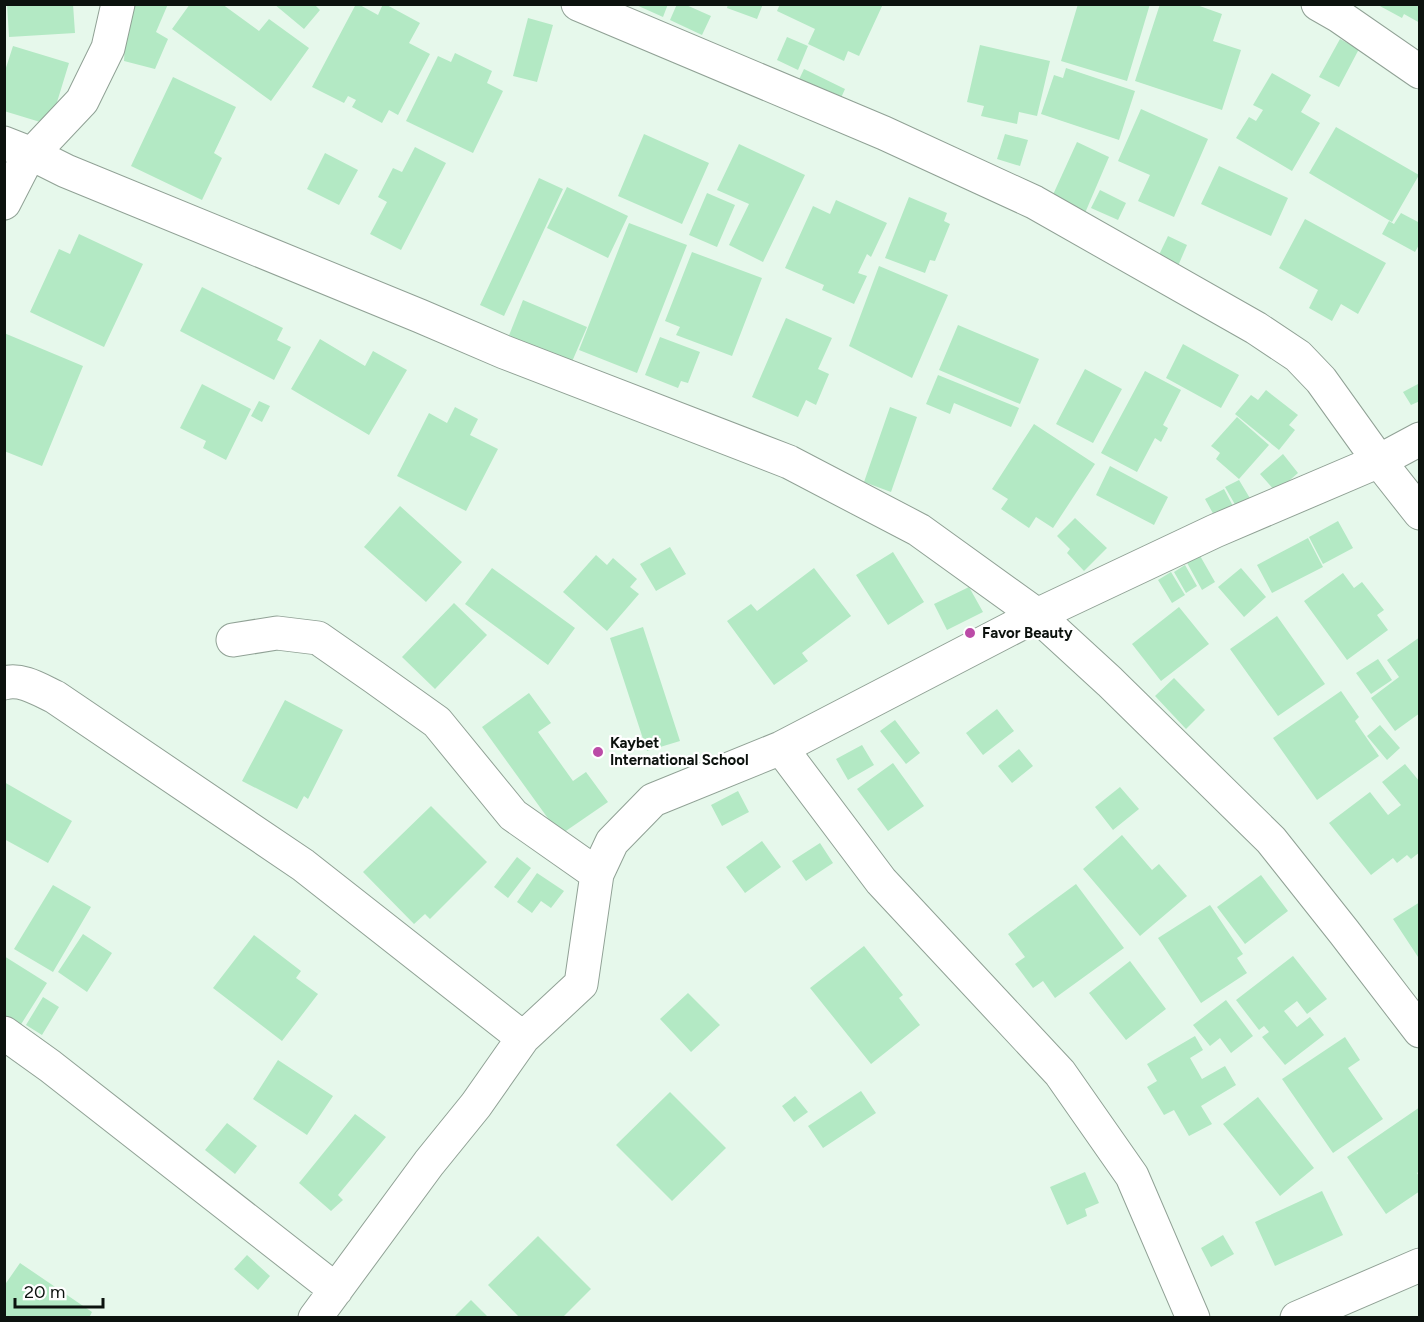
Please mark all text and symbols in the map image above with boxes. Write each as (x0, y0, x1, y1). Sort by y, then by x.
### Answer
place label: Favor Beauty (982, 624, 1073, 642)
marker: Favor Beauty (963, 626, 977, 640)
place label: Kaybet International School (610, 734, 749, 769)
marker: Kaybet International School (591, 745, 605, 759)
scale bar (15, 1271, 104, 1309)
text: 20 m (24, 1281, 65, 1303)

